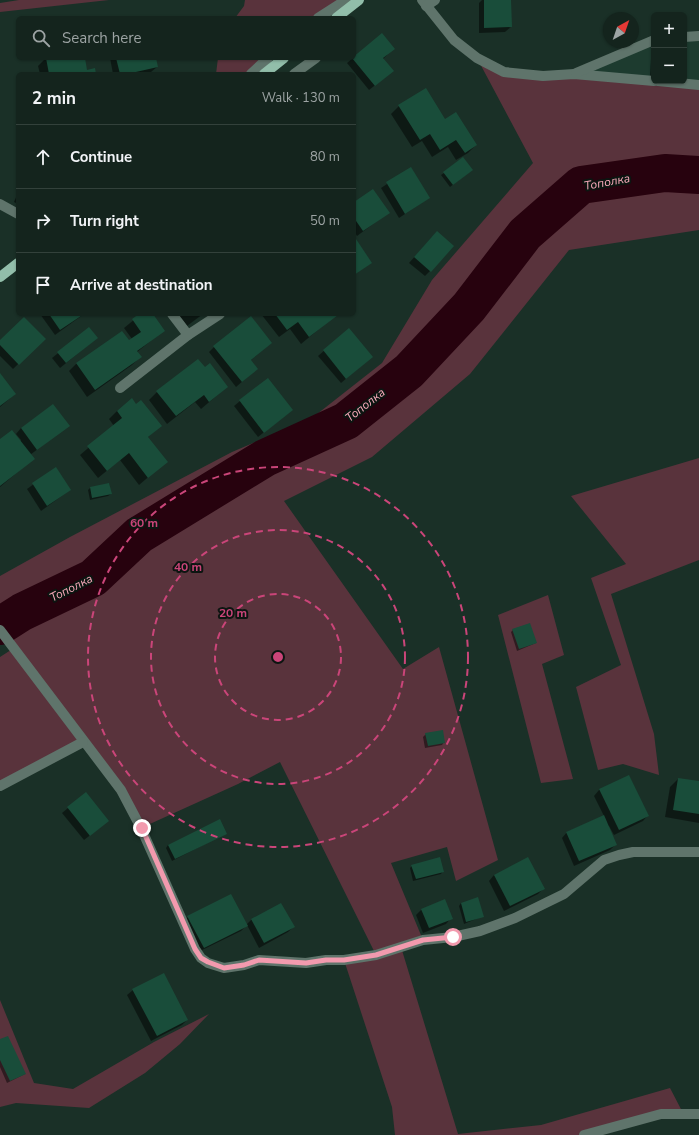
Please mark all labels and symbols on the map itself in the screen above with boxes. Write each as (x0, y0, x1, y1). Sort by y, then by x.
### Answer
north arrow (603, 12, 639, 48)
water label: Тополка (583, 170, 631, 194)
water label: Тополка (342, 384, 388, 426)
text: 60 m (130, 515, 158, 531)
text: 40 m (174, 559, 202, 575)
water label: Тополка (47, 570, 95, 606)
text: 20 m (219, 605, 247, 621)
centre of rings (271, 650, 285, 664)
route end (133, 819, 151, 837)
route start (444, 928, 462, 946)

